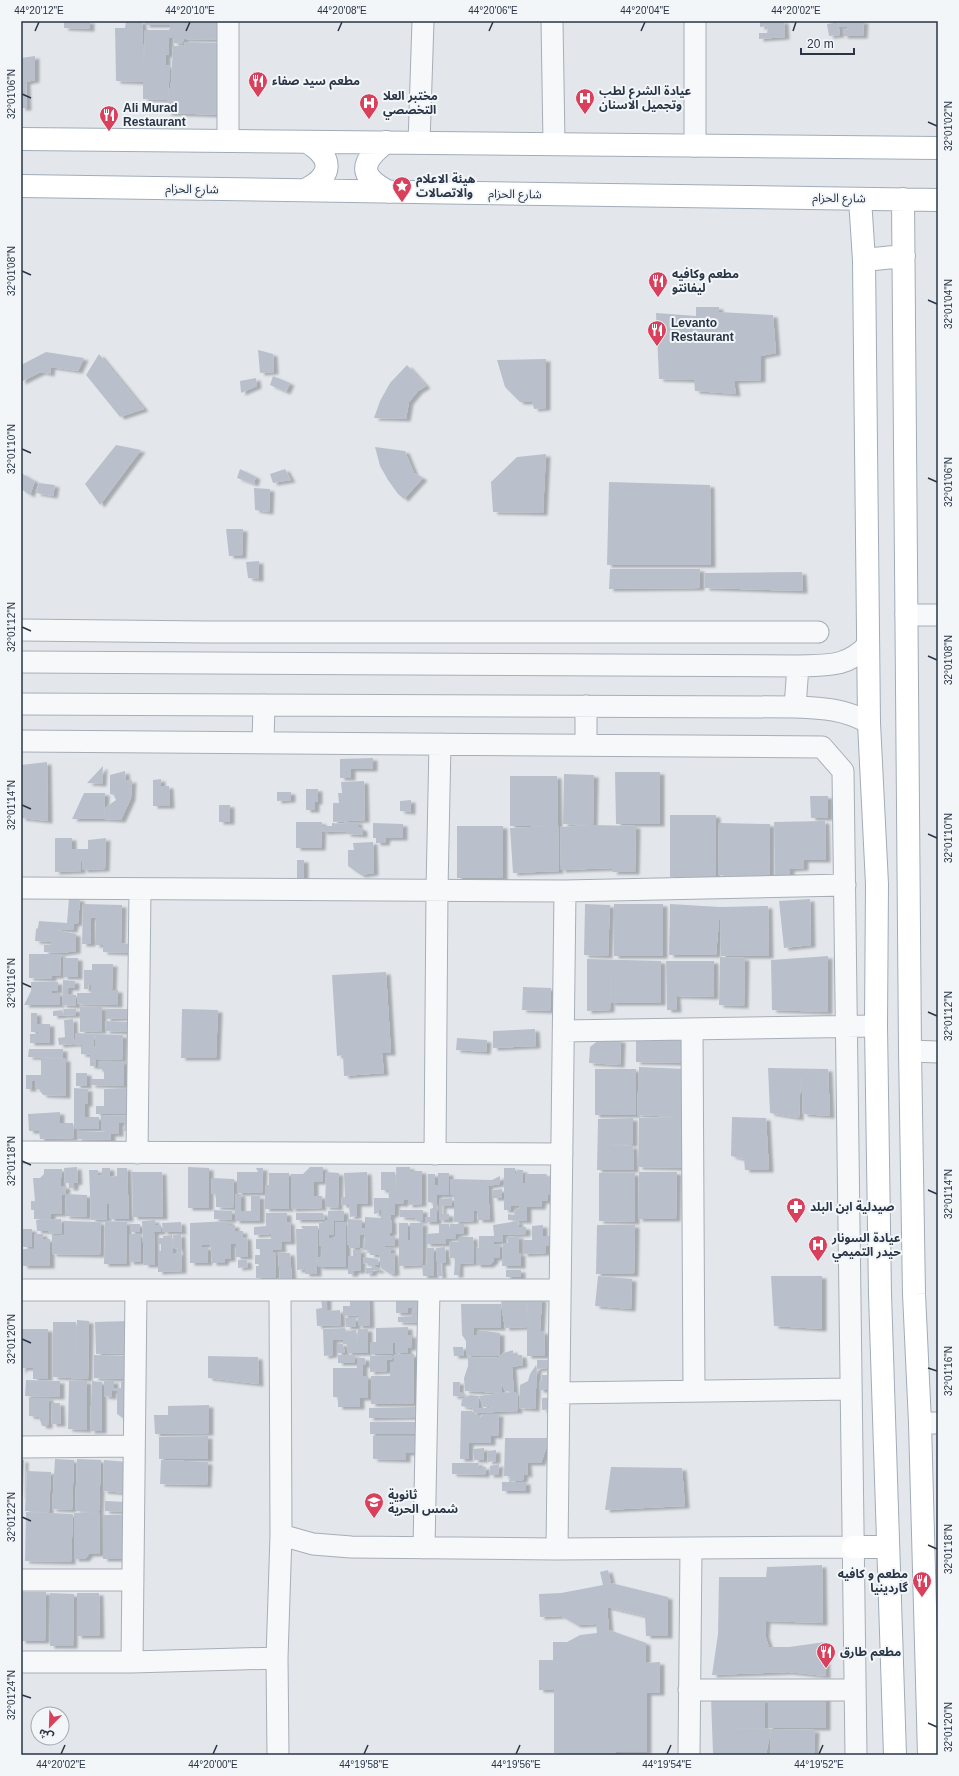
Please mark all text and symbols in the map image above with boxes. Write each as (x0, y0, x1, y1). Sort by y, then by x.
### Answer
text: 44°20'12"E (14, 5, 64, 16)
text: 44°20'10"E (165, 5, 215, 16)
text: 44°20'08"E (317, 5, 367, 16)
text: 44°20'06"E (468, 5, 518, 16)
text: 44°20'04"E (620, 5, 670, 16)
text: 44°20'02"E (771, 5, 821, 16)
scale bar (801, 30, 854, 56)
text: 20 m (807, 37, 834, 51)
text: 32°01'06"N (6, 69, 17, 119)
restaurant icon: مطعم سيد صفاء (247, 70, 269, 98)
place label: مطعم سيد صفاء (272, 74, 360, 90)
place label: عيادة الشرع لطب وتجميل الاسنان (599, 84, 692, 112)
hospital icon: عيادة الشرع لطب وتجميل الاسنان (574, 87, 596, 115)
place label: مختبر العلا التخصصي (383, 89, 438, 120)
hospital icon: مختبر العلا التخصصي (358, 92, 380, 120)
place label: Ali Murad Restaurant (123, 101, 186, 129)
text: 32°01'02"N (943, 101, 954, 151)
restaurant icon: Ali Murad Restaurant (98, 104, 120, 132)
place label: هيئة الاعلام والاتصالات (416, 172, 476, 200)
place icon: هيئة الاعلام والاتصالات (391, 175, 413, 203)
street label: شارع الحزام (165, 182, 219, 198)
street label: شارع الحزام (488, 187, 542, 203)
street label: شارع الحزام (812, 191, 866, 207)
text: 32°01'08"N (6, 246, 17, 296)
place label: مطعم وكافيه ليفانتو (672, 267, 739, 295)
restaurant icon: مطعم وكافيه ليفانتو (647, 270, 669, 298)
text: 32°01'04"N (943, 279, 954, 329)
place label: Levanto Restaurant (671, 316, 734, 344)
restaurant icon: Levanto Restaurant (646, 319, 668, 347)
text: 32°01'10"N (6, 424, 17, 474)
text: 32°01'06"N (943, 457, 954, 507)
text: 32°01'12"N (6, 602, 17, 652)
text: 32°01'08"N (943, 635, 954, 685)
text: 32°01'14"N (6, 780, 17, 830)
text: 32°01'10"N (943, 813, 954, 863)
text: 32°01'16"N (6, 958, 17, 1008)
text: 32°01'12"N (943, 991, 954, 1041)
text: 32°01'18"N (6, 1136, 17, 1186)
text: 32°01'14"N (943, 1169, 954, 1219)
pharmacy icon: صيدلية ابن البلد (785, 1196, 807, 1224)
place label: صيدلية ابن البلد (810, 1200, 895, 1214)
place label: عيادة السونار حيدر التميمي (831, 1231, 901, 1262)
hospital icon: عيادة السونار حيدر التميمي (807, 1234, 829, 1262)
text: 32°01'20"N (6, 1314, 17, 1364)
text: 32°01'16"N (943, 1346, 954, 1396)
place label: ثانوية شمس الحرية (388, 1488, 458, 1516)
school or university icon: ثانوية شمس الحرية (363, 1491, 385, 1519)
text: 32°01'22"N (6, 1492, 17, 1542)
text: 32°01'18"N (943, 1524, 954, 1574)
place label: مطعم و كافيه گاردينيا (838, 1567, 909, 1595)
restaurant icon: مطعم و كافيه گاردينيا (911, 1570, 933, 1598)
restaurant icon: مطعم طارق (815, 1641, 837, 1669)
place label: مطعم طارق (840, 1645, 901, 1661)
text: 32°01'24"N (6, 1670, 17, 1720)
text: 32°01'20"N (943, 1702, 954, 1752)
north arrow (30, 1706, 70, 1746)
text: ش (37, 1726, 56, 1744)
text: 44°20'02"E (36, 1759, 86, 1770)
text: 44°20'00"E (188, 1759, 238, 1770)
text: 44°19'58"E (339, 1759, 389, 1770)
text: 44°19'56"E (491, 1759, 541, 1770)
text: 44°19'54"E (642, 1759, 692, 1770)
text: 44°19'52"E (794, 1759, 844, 1770)

